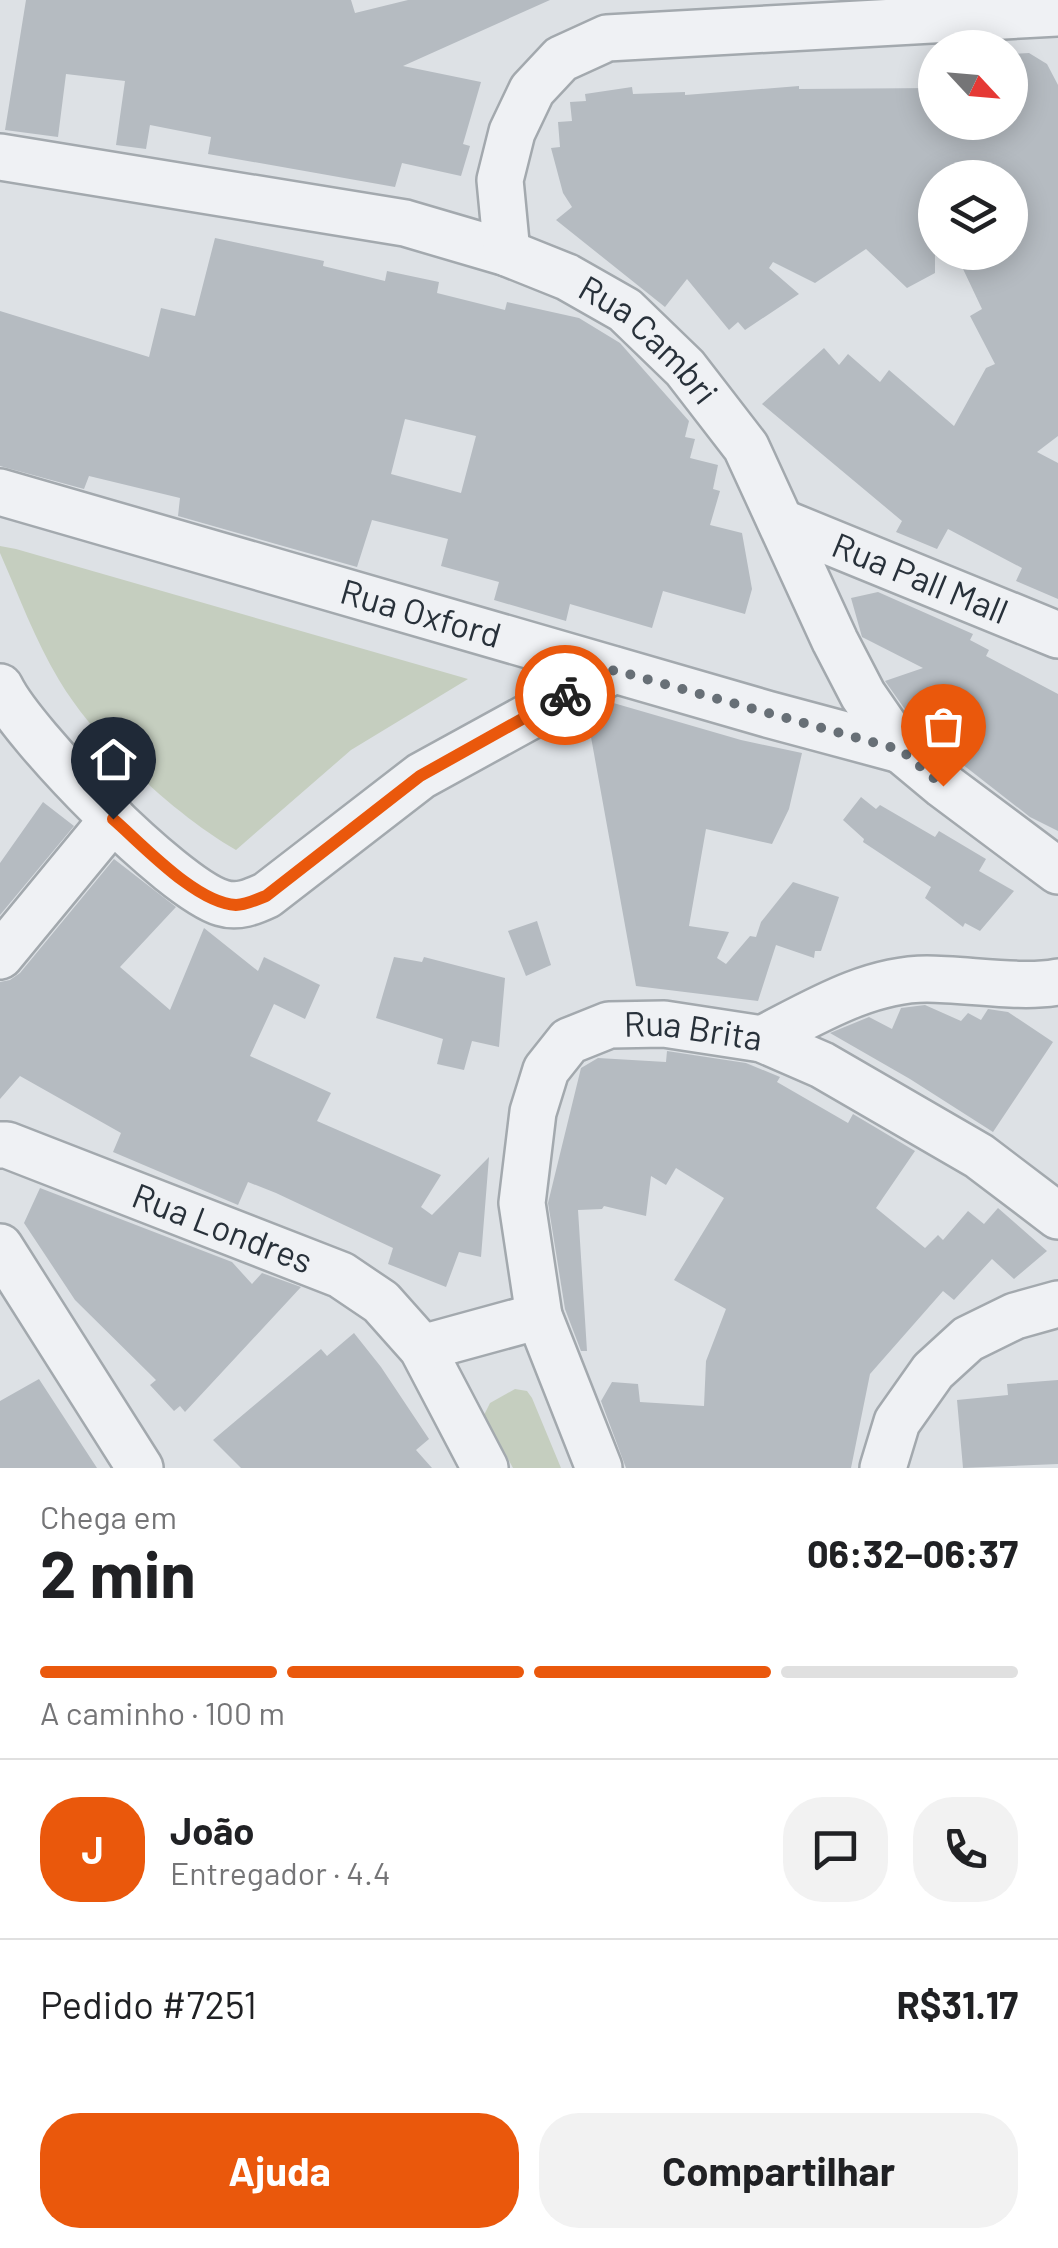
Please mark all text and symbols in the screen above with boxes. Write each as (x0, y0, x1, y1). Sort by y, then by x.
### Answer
north arrow (918, 30, 1028, 140)
map controls (918, 30, 1028, 270)
button: layers (918, 160, 1028, 270)
street label: Rua Cambri (572, 265, 728, 412)
street label: Rua Pall Mall (827, 522, 1015, 631)
street label: Rua Oxford (336, 569, 506, 655)
courier (515, 645, 615, 745)
icon: bike (538, 668, 593, 723)
pin (901, 684, 986, 787)
icon: bag (916, 699, 971, 754)
pin (71, 717, 156, 820)
icon: home (86, 732, 141, 787)
street label: Rua Brita (623, 1001, 766, 1058)
street label: Rua Londres (127, 1173, 319, 1281)
text: Chega em (40, 1497, 177, 1535)
text: 06:32–06:37 (807, 1530, 1018, 1576)
text: 2 min (40, 1533, 196, 1611)
text: A caminho · 100 m (40, 1693, 285, 1731)
button: chat (783, 1797, 888, 1902)
button: phone (913, 1797, 1018, 1902)
text: João (170, 1807, 254, 1853)
text: J (81, 1826, 104, 1872)
text: Entregador · 4.4 (170, 1853, 391, 1891)
text: Pedido #7251 (40, 1981, 257, 2027)
text: R$31.17 (897, 1981, 1018, 2027)
button: Ajuda (40, 2113, 519, 2228)
button: Compartilhar (539, 2113, 1018, 2228)

